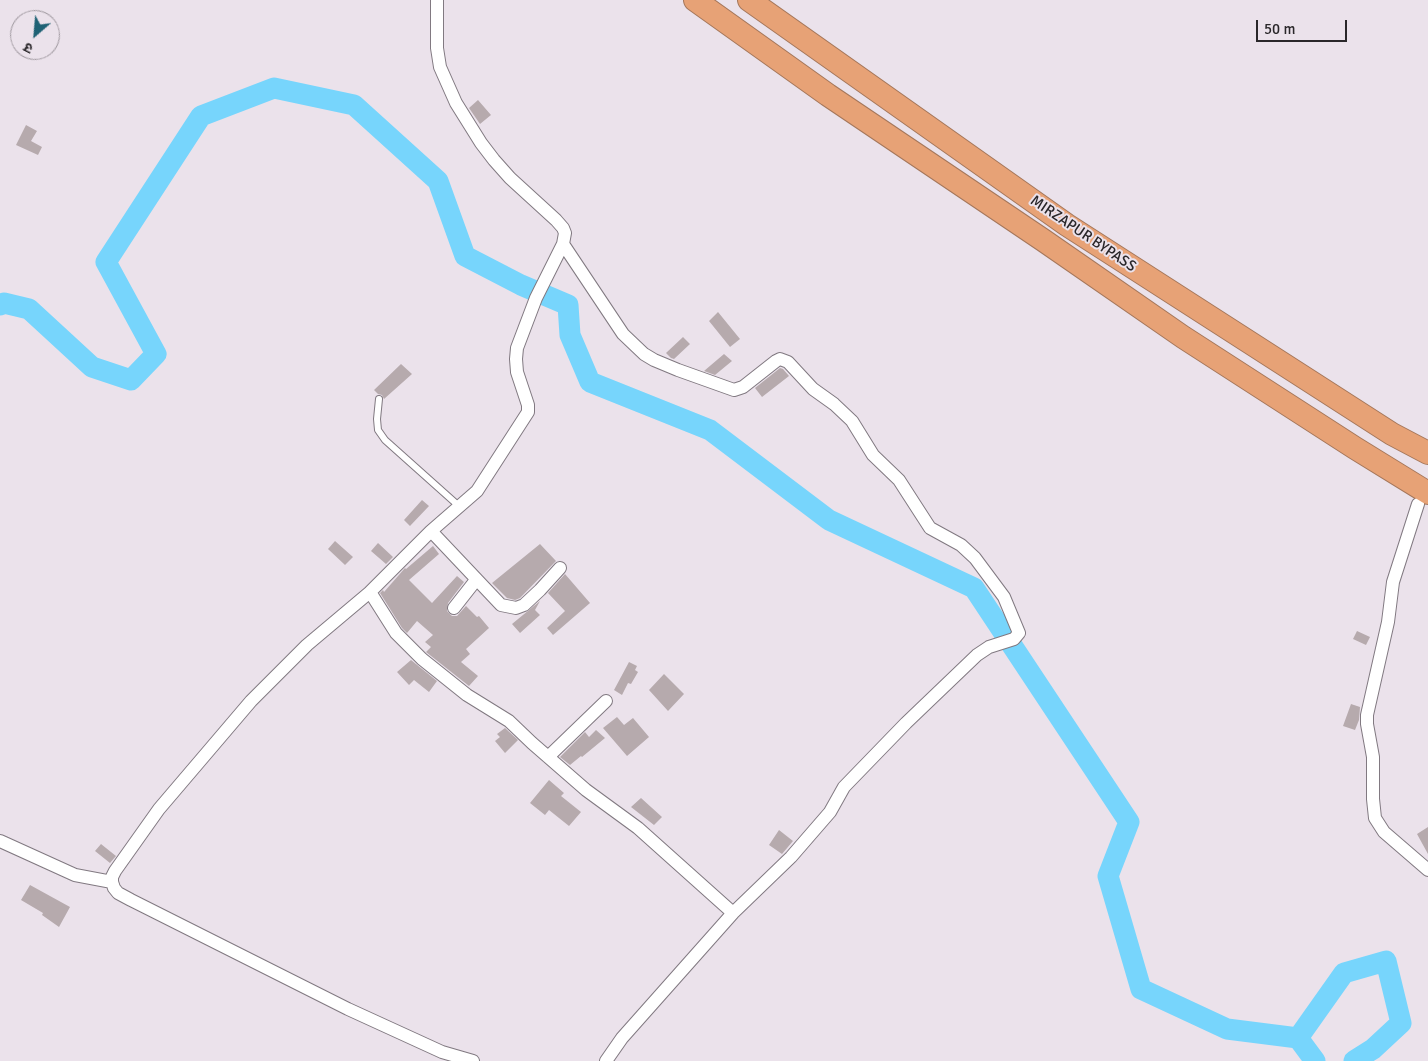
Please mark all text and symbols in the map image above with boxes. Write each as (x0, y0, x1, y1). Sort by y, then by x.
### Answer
north arrow (10, 10, 60, 60)
scale bar (1258, 10, 1349, 42)
text: 50 m (1264, 20, 1295, 38)
text: उ (21, 38, 36, 57)
street label: MIRZAPUR BYPASS (1027, 192, 1139, 276)

